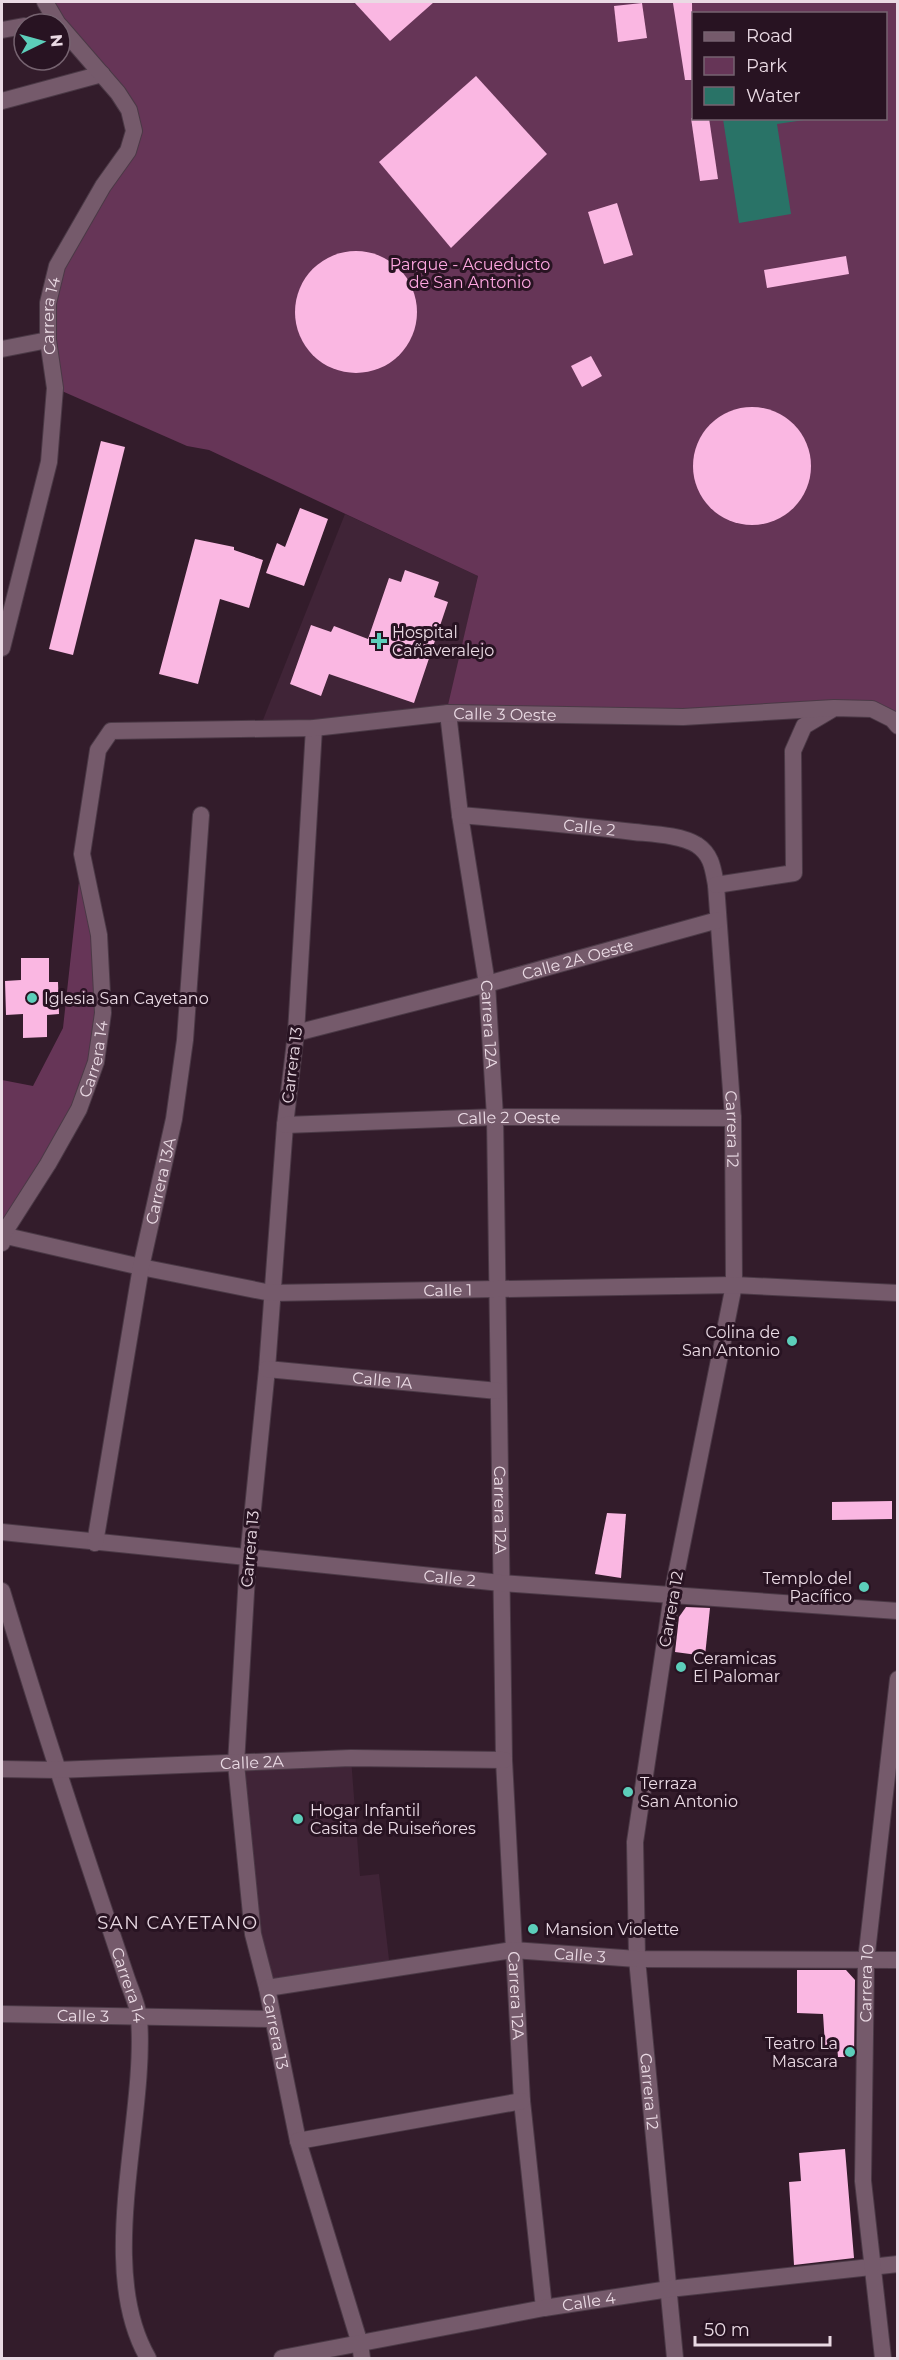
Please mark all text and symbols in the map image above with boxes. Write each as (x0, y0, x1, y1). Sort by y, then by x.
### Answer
north arrow (12, 12, 72, 72)
legend (692, 12, 887, 120)
text: Road (746, 25, 793, 47)
text: N (46, 33, 66, 48)
text: Park (746, 55, 787, 77)
text: Water (746, 85, 801, 107)
park label: Parque - Acueducto de San Antonio (390, 255, 550, 292)
street label: Carrera 14 (38, 274, 64, 356)
place label: Hospital Cañaveralejo (392, 623, 494, 660)
marker: Hospital Cañaveralejo (370, 632, 388, 650)
street label: Calle 3 Oeste (453, 704, 557, 724)
street label: Calle 2 (562, 815, 616, 839)
street label: Calle 2A Oeste (520, 934, 635, 983)
street label: Carrera 12A (477, 979, 502, 1069)
place label: Iglesia San Cayetano (44, 989, 209, 1008)
marker: Iglesia San Cayetano (25, 991, 39, 1005)
street label: Carrera 14 (75, 1019, 111, 1100)
street label: Carrera 13 (278, 1026, 306, 1104)
street label: Carrera 12 (722, 1090, 743, 1168)
street label: Calle 2 Oeste (457, 1107, 561, 1128)
street label: Carrera 13A (141, 1135, 179, 1226)
street label: Calle 1 (423, 1280, 472, 1300)
place label: Colina de San Antonio (682, 1323, 780, 1360)
marker: Colina de San Antonio (785, 1334, 799, 1348)
street label: Calle 1A (351, 1368, 414, 1392)
street label: Carrera 12A (490, 1465, 511, 1555)
street label: Carrera 13 (237, 1510, 263, 1588)
street label: Calle 2 (423, 1566, 477, 1590)
street label: Carrera 12 (655, 1569, 687, 1649)
place label: Templo del Pacífico (763, 1569, 852, 1606)
marker: Templo del Pacífico (857, 1580, 871, 1594)
place label: Ceramicas El Palomar (693, 1649, 780, 1686)
marker: Ceramicas El Palomar (674, 1660, 688, 1674)
street label: Calle 2A (220, 1751, 285, 1773)
place label: Terraza San Antonio (640, 1774, 738, 1811)
marker: Terraza San Antonio (621, 1785, 635, 1799)
place label: Hogar Infantil Casita de Ruiseñores (310, 1801, 476, 1838)
marker: Hogar Infantil Casita de Ruiseñores (291, 1812, 305, 1826)
district label: SAN CAYETANO (97, 1912, 259, 1934)
place label: Mansion Violette (545, 1920, 679, 1939)
marker: Mansion Violette (526, 1922, 540, 1936)
street label: Calle 3 (553, 1943, 607, 1966)
street label: Carrera 10 (856, 1943, 877, 2023)
street label: Carrera 14 (108, 1945, 149, 2024)
street label: Carrera 12A (505, 1951, 528, 2041)
street label: Carrera 13 (259, 1992, 293, 2071)
street label: Calle 3 (57, 2006, 109, 2025)
place label: Teatro La Mascara (765, 2034, 838, 2071)
marker: Teatro La Mascara (843, 2045, 857, 2059)
street label: Carrera 12 (636, 2052, 663, 2131)
street label: Calle 4 (561, 2288, 617, 2315)
scale bar (695, 2309, 830, 2347)
text: 50 m (704, 2319, 750, 2341)

